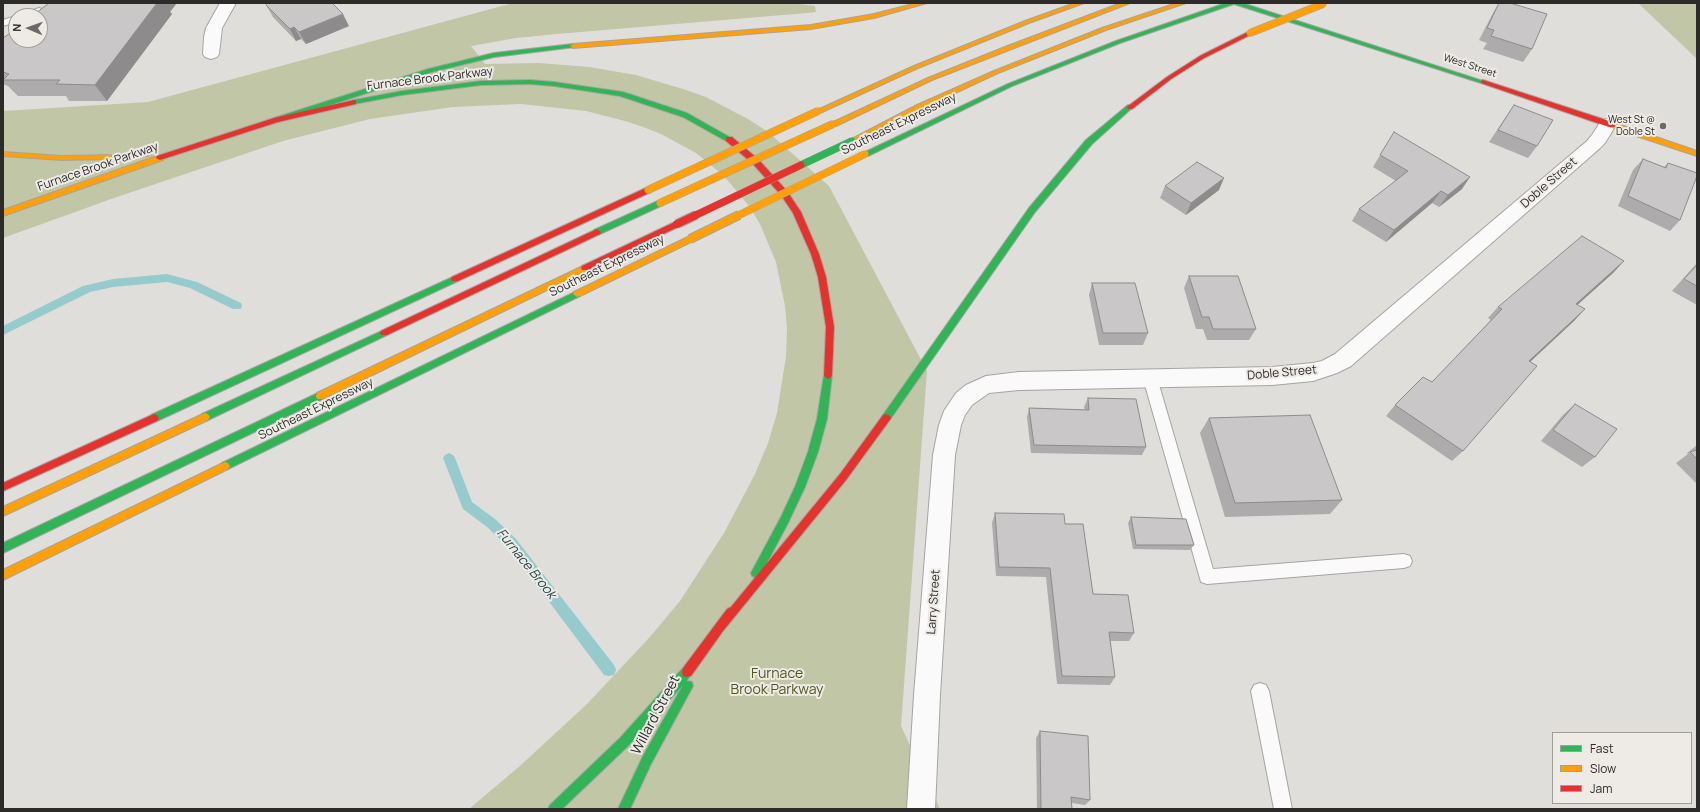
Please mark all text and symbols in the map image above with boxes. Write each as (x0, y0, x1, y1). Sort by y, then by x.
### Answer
north arrow (8, 8, 48, 48)
text: N (9, 23, 24, 32)
street label: West Street (1442, 52, 1498, 80)
street label: Furnace Brook Parkway (366, 64, 494, 94)
street label: Southeast Expressway (839, 90, 959, 158)
place label: West St @ Doble St (1608, 114, 1655, 138)
marker: West St @ Doble St (1658, 121, 1668, 131)
street label: Furnace Brook Parkway (36, 140, 160, 194)
street label: Doble Street (1518, 155, 1580, 211)
street label: Southeast Expressway (547, 232, 667, 300)
street label: Doble Street (1247, 363, 1317, 383)
street label: Southeast Expressway (256, 375, 376, 443)
water label: Furnace Brook (493, 526, 559, 602)
street label: Larry Street (925, 569, 943, 635)
park label: Furnace Brook Parkway (731, 666, 823, 698)
street label: Willard Street (628, 672, 684, 758)
legend (1552, 732, 1692, 804)
text: Fast (1590, 740, 1614, 757)
text: Slow (1590, 760, 1616, 777)
text: Jam (1590, 780, 1612, 797)

